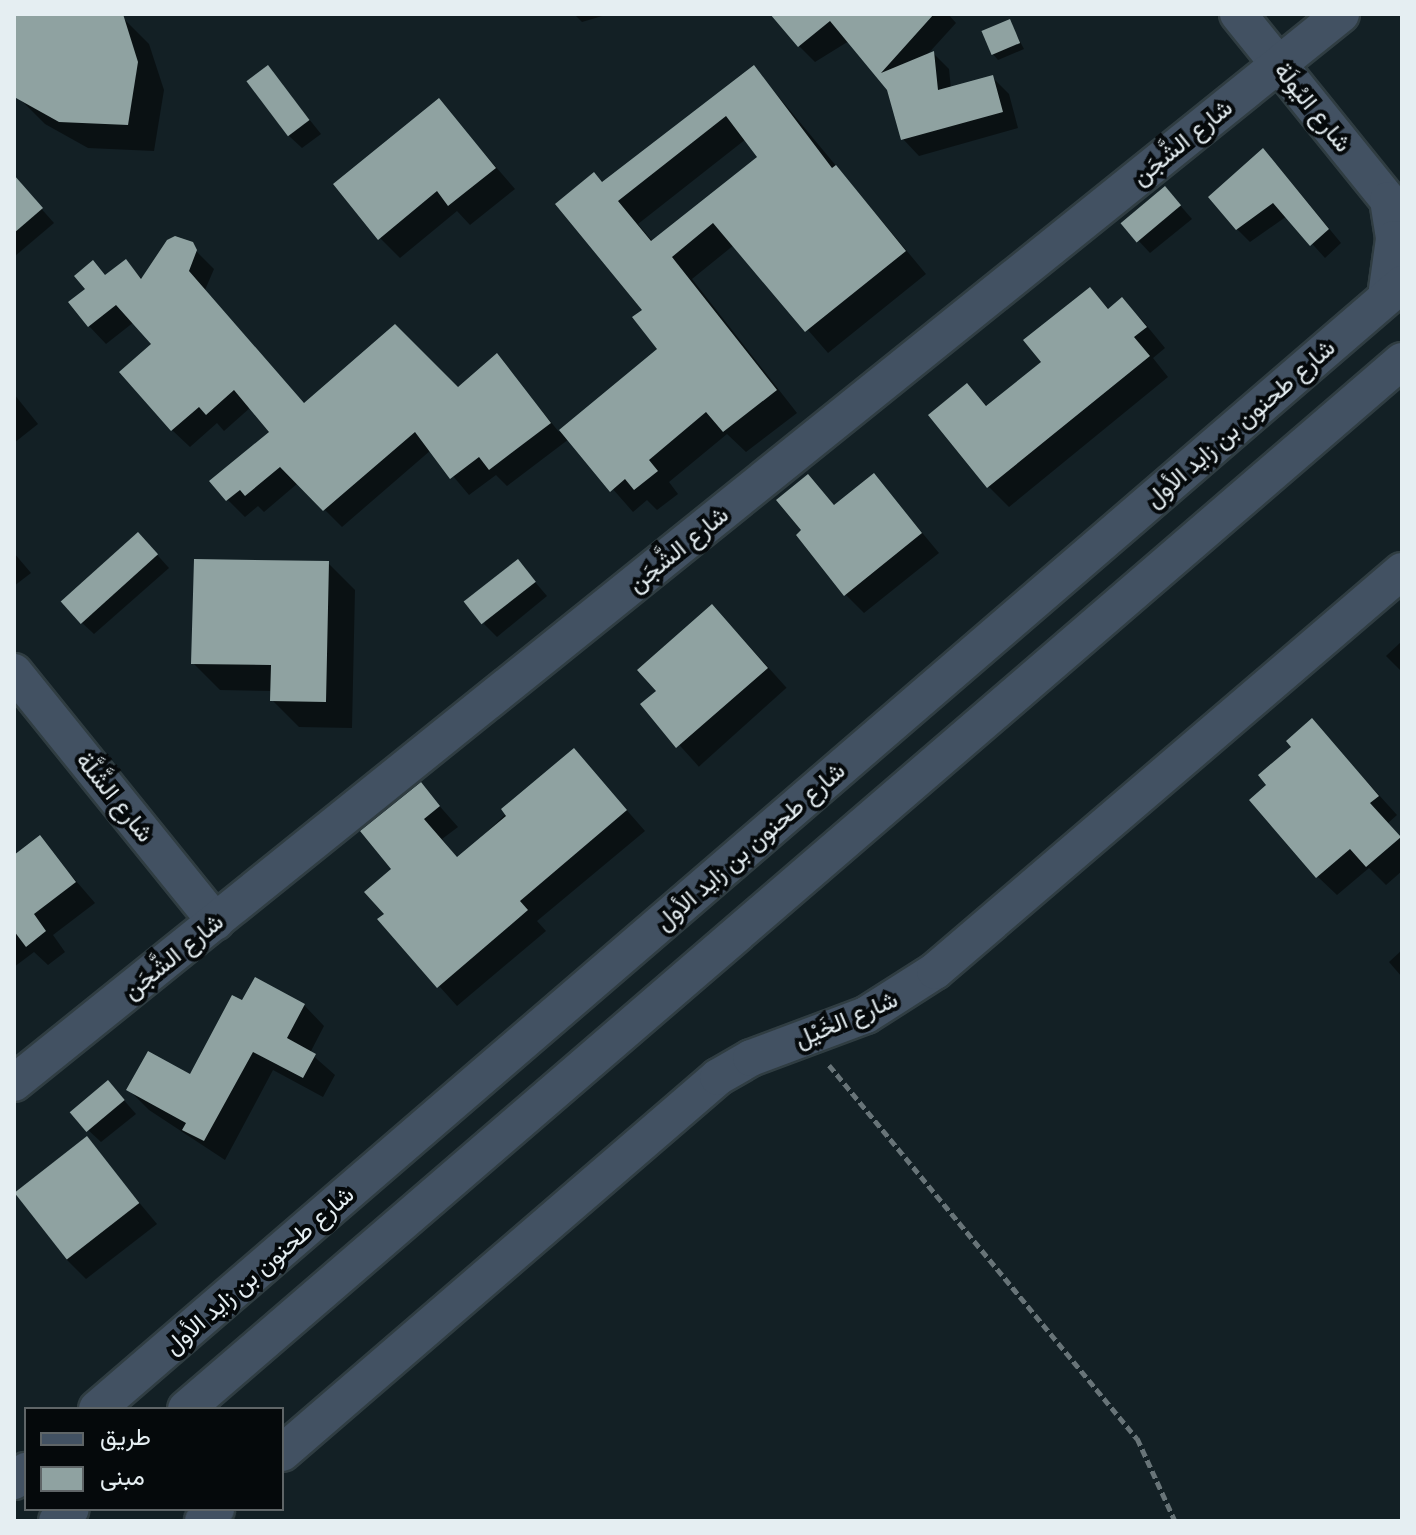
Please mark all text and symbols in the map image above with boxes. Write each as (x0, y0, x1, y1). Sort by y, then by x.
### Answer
street label: شارع اليُولَة (1268, 56, 1358, 158)
street label: شارع الشَّجَن (1126, 93, 1238, 191)
street label: شارع طحنون بن زايد الأول (1139, 333, 1341, 513)
street label: شارع الشَّجَن (622, 500, 734, 598)
street label: شارع الشَّلَّة (70, 746, 160, 848)
street label: شارع طحنون بن زايد الأول (649, 756, 851, 936)
street label: شارع الشَّجَن (117, 907, 229, 1005)
street label: شارع الخَيْل (790, 984, 902, 1054)
street label: شارع طحنون بن زايد الأول (158, 1180, 360, 1360)
legend (24, 1407, 284, 1511)
text: طريق (100, 1422, 151, 1451)
text: مبنى (100, 1462, 145, 1491)

